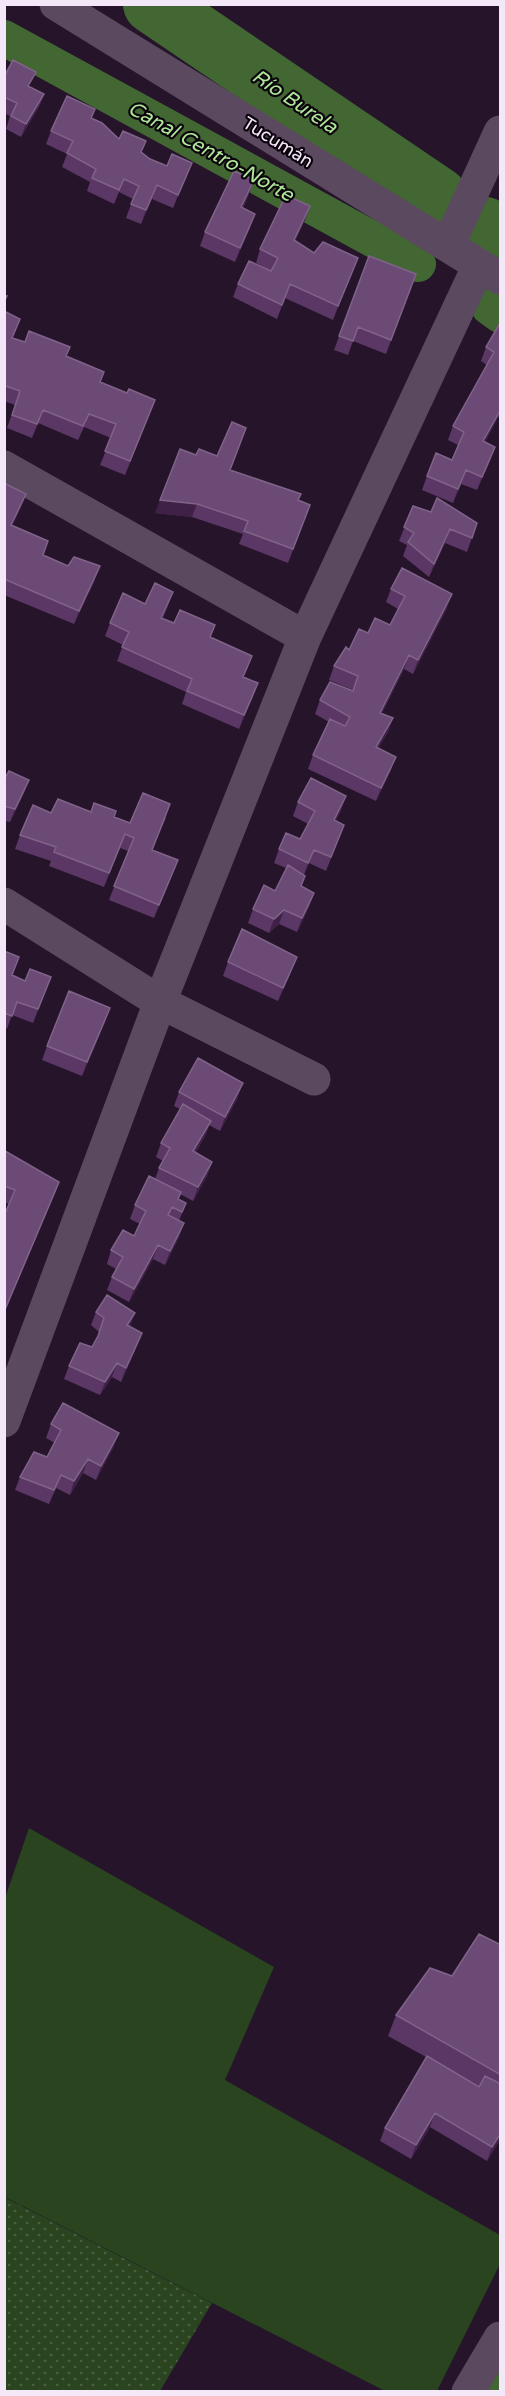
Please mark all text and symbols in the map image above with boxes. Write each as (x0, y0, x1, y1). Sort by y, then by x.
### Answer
water label: Río Burela (247, 65, 342, 139)
water label: Canal Centro-Norte (124, 96, 299, 208)
street label: Tucumán (239, 112, 317, 172)

